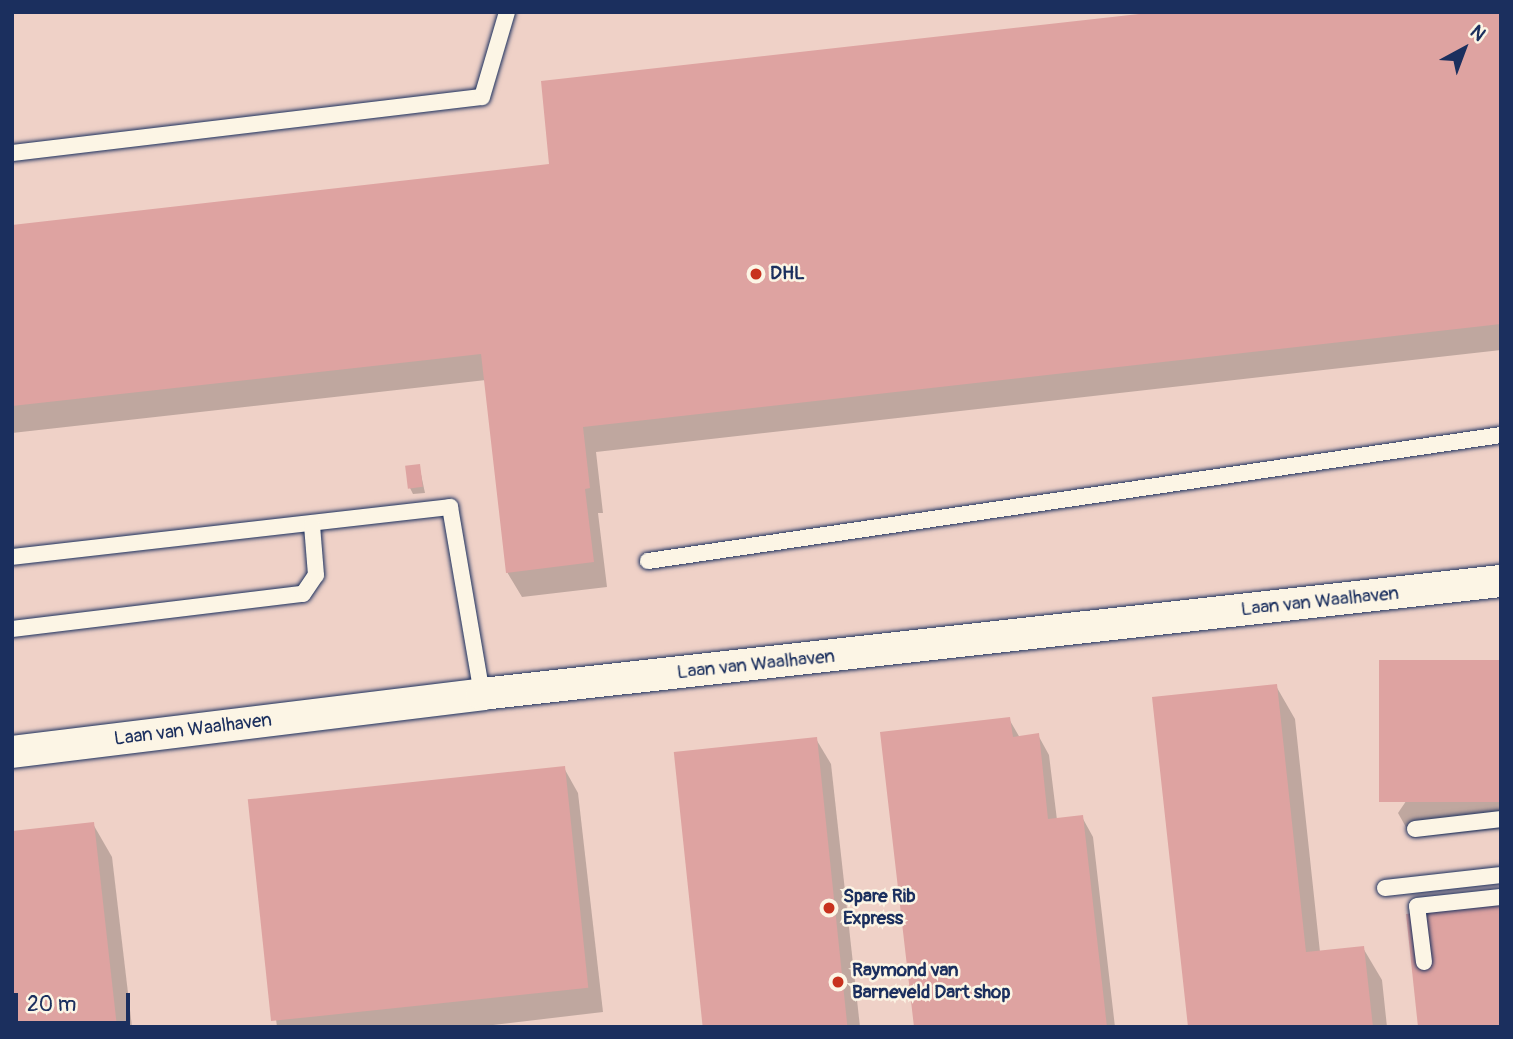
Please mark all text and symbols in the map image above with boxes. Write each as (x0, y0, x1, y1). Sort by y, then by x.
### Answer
north arrow (1429, 14, 1499, 84)
text: N (1465, 20, 1490, 46)
place label: DHL (770, 263, 805, 285)
marker: DHL (748, 266, 764, 282)
street label: Laan van Waalhaven (1240, 582, 1400, 622)
street label: Laan van Waalhaven (676, 645, 836, 685)
street label: Laan van Waalhaven (113, 709, 273, 751)
place label: Spare Rib Express (843, 886, 915, 930)
marker: Spare Rib Express (821, 900, 837, 916)
place label: Raymond van Barneveld Dart shop (852, 960, 1010, 1004)
marker: Raymond van Barneveld Dart shop (830, 974, 846, 990)
scale bar (18, 979, 133, 1023)
text: 20 m (27, 991, 76, 1018)

